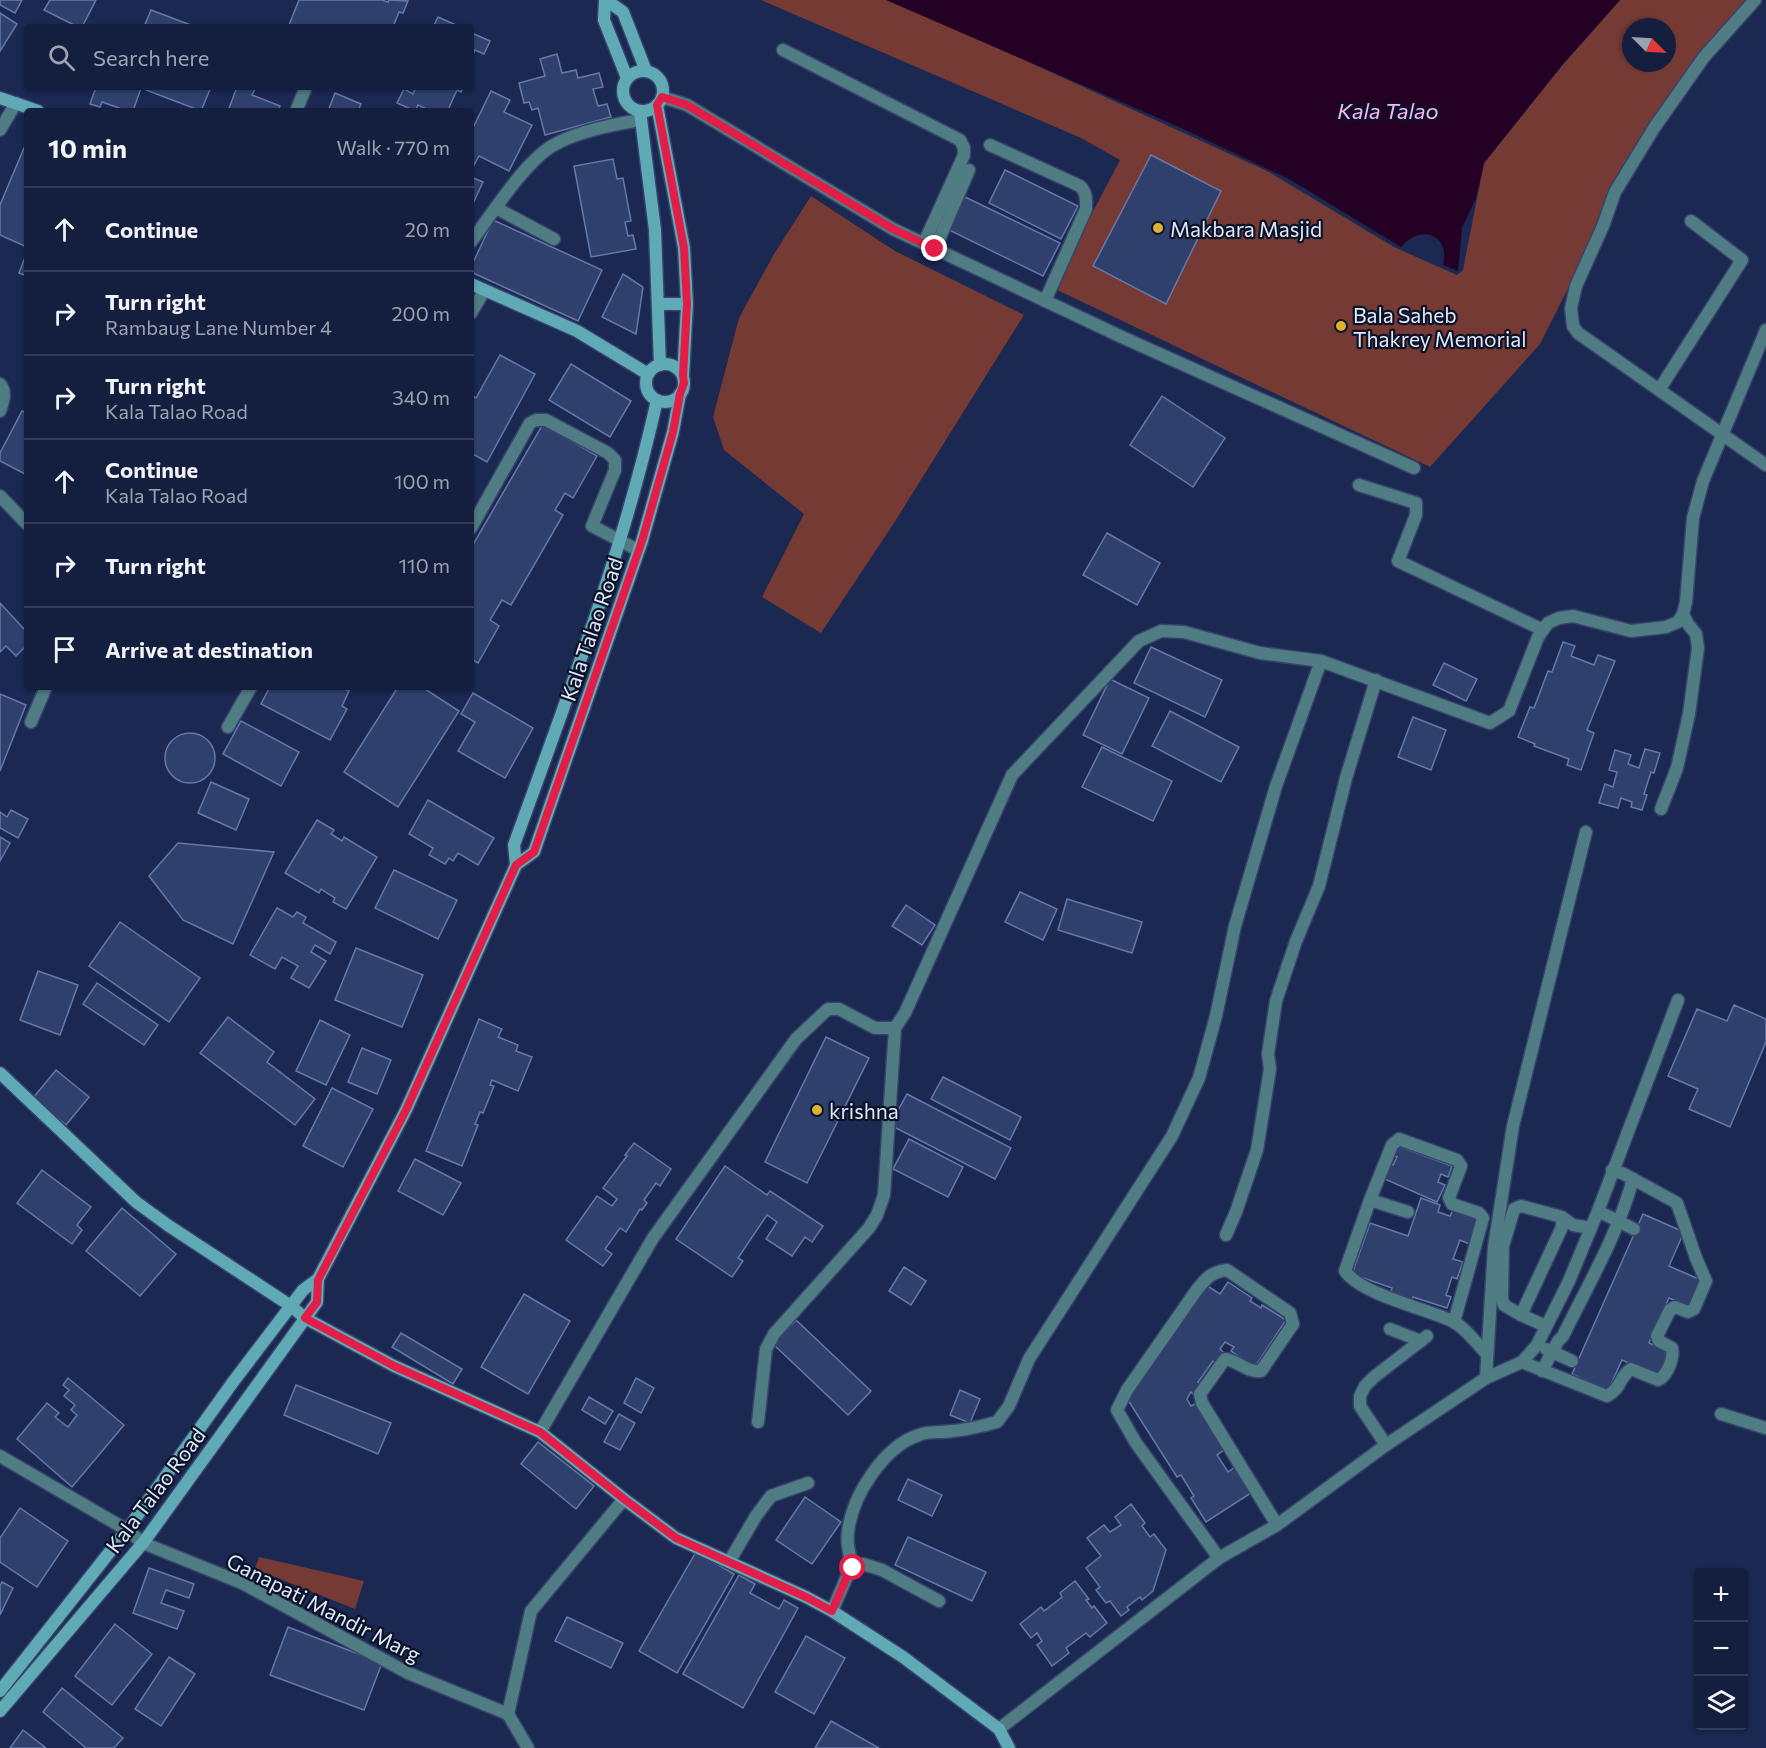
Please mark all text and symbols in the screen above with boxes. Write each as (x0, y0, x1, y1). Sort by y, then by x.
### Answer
north arrow (1622, 18, 1676, 72)
search box (24, 24, 474, 90)
icon: search (45, 41, 78, 74)
text: Search here (93, 44, 209, 71)
water label: Kala Talao (1337, 97, 1439, 124)
text: 10 min (48, 132, 127, 163)
text: Walk · 770 m (336, 135, 450, 159)
icon: ahead (48, 213, 81, 246)
text: Continue (105, 216, 198, 243)
place label: Makbara Masjid (1170, 216, 1322, 241)
text: 20 m (405, 217, 450, 241)
marker: Makbara Masjid (1151, 221, 1165, 235)
route end (921, 235, 947, 261)
text: Turn right (105, 288, 206, 315)
icon: right (48, 297, 81, 330)
text: 200 m (392, 301, 450, 325)
place label: Bala Saheb Thakrey Memorial (1353, 302, 1527, 351)
text: Rambaug Lane Number 4 (105, 315, 332, 339)
marker: Bala Saheb Thakrey Memorial (1334, 319, 1348, 333)
text: Turn right (105, 372, 206, 399)
icon: right (48, 381, 81, 414)
text: 340 m (392, 385, 450, 409)
text: Kala Talao Road (105, 399, 248, 423)
text: Continue (105, 456, 198, 483)
icon: ahead (48, 465, 81, 498)
text: 100 m (394, 469, 450, 493)
text: Kala Talao Road (105, 483, 248, 507)
icon: right (48, 549, 81, 582)
text: Turn right (105, 552, 206, 579)
text: 110 m (399, 553, 450, 577)
street label: Kala Talao Road (555, 554, 627, 704)
icon: arrive (48, 633, 81, 666)
text: Arrive at destination (105, 636, 313, 663)
place label: krishna (829, 1098, 899, 1123)
marker: krishna (810, 1103, 824, 1117)
street label: Kala Talao Road (100, 1423, 210, 1557)
street label: Ganapati Mandir Marg (223, 1547, 425, 1667)
route start (839, 1554, 865, 1580)
map controls (1694, 1568, 1748, 1730)
button: + (1694, 1568, 1748, 1622)
button: − (1694, 1622, 1748, 1676)
button: layers (1694, 1676, 1748, 1730)

